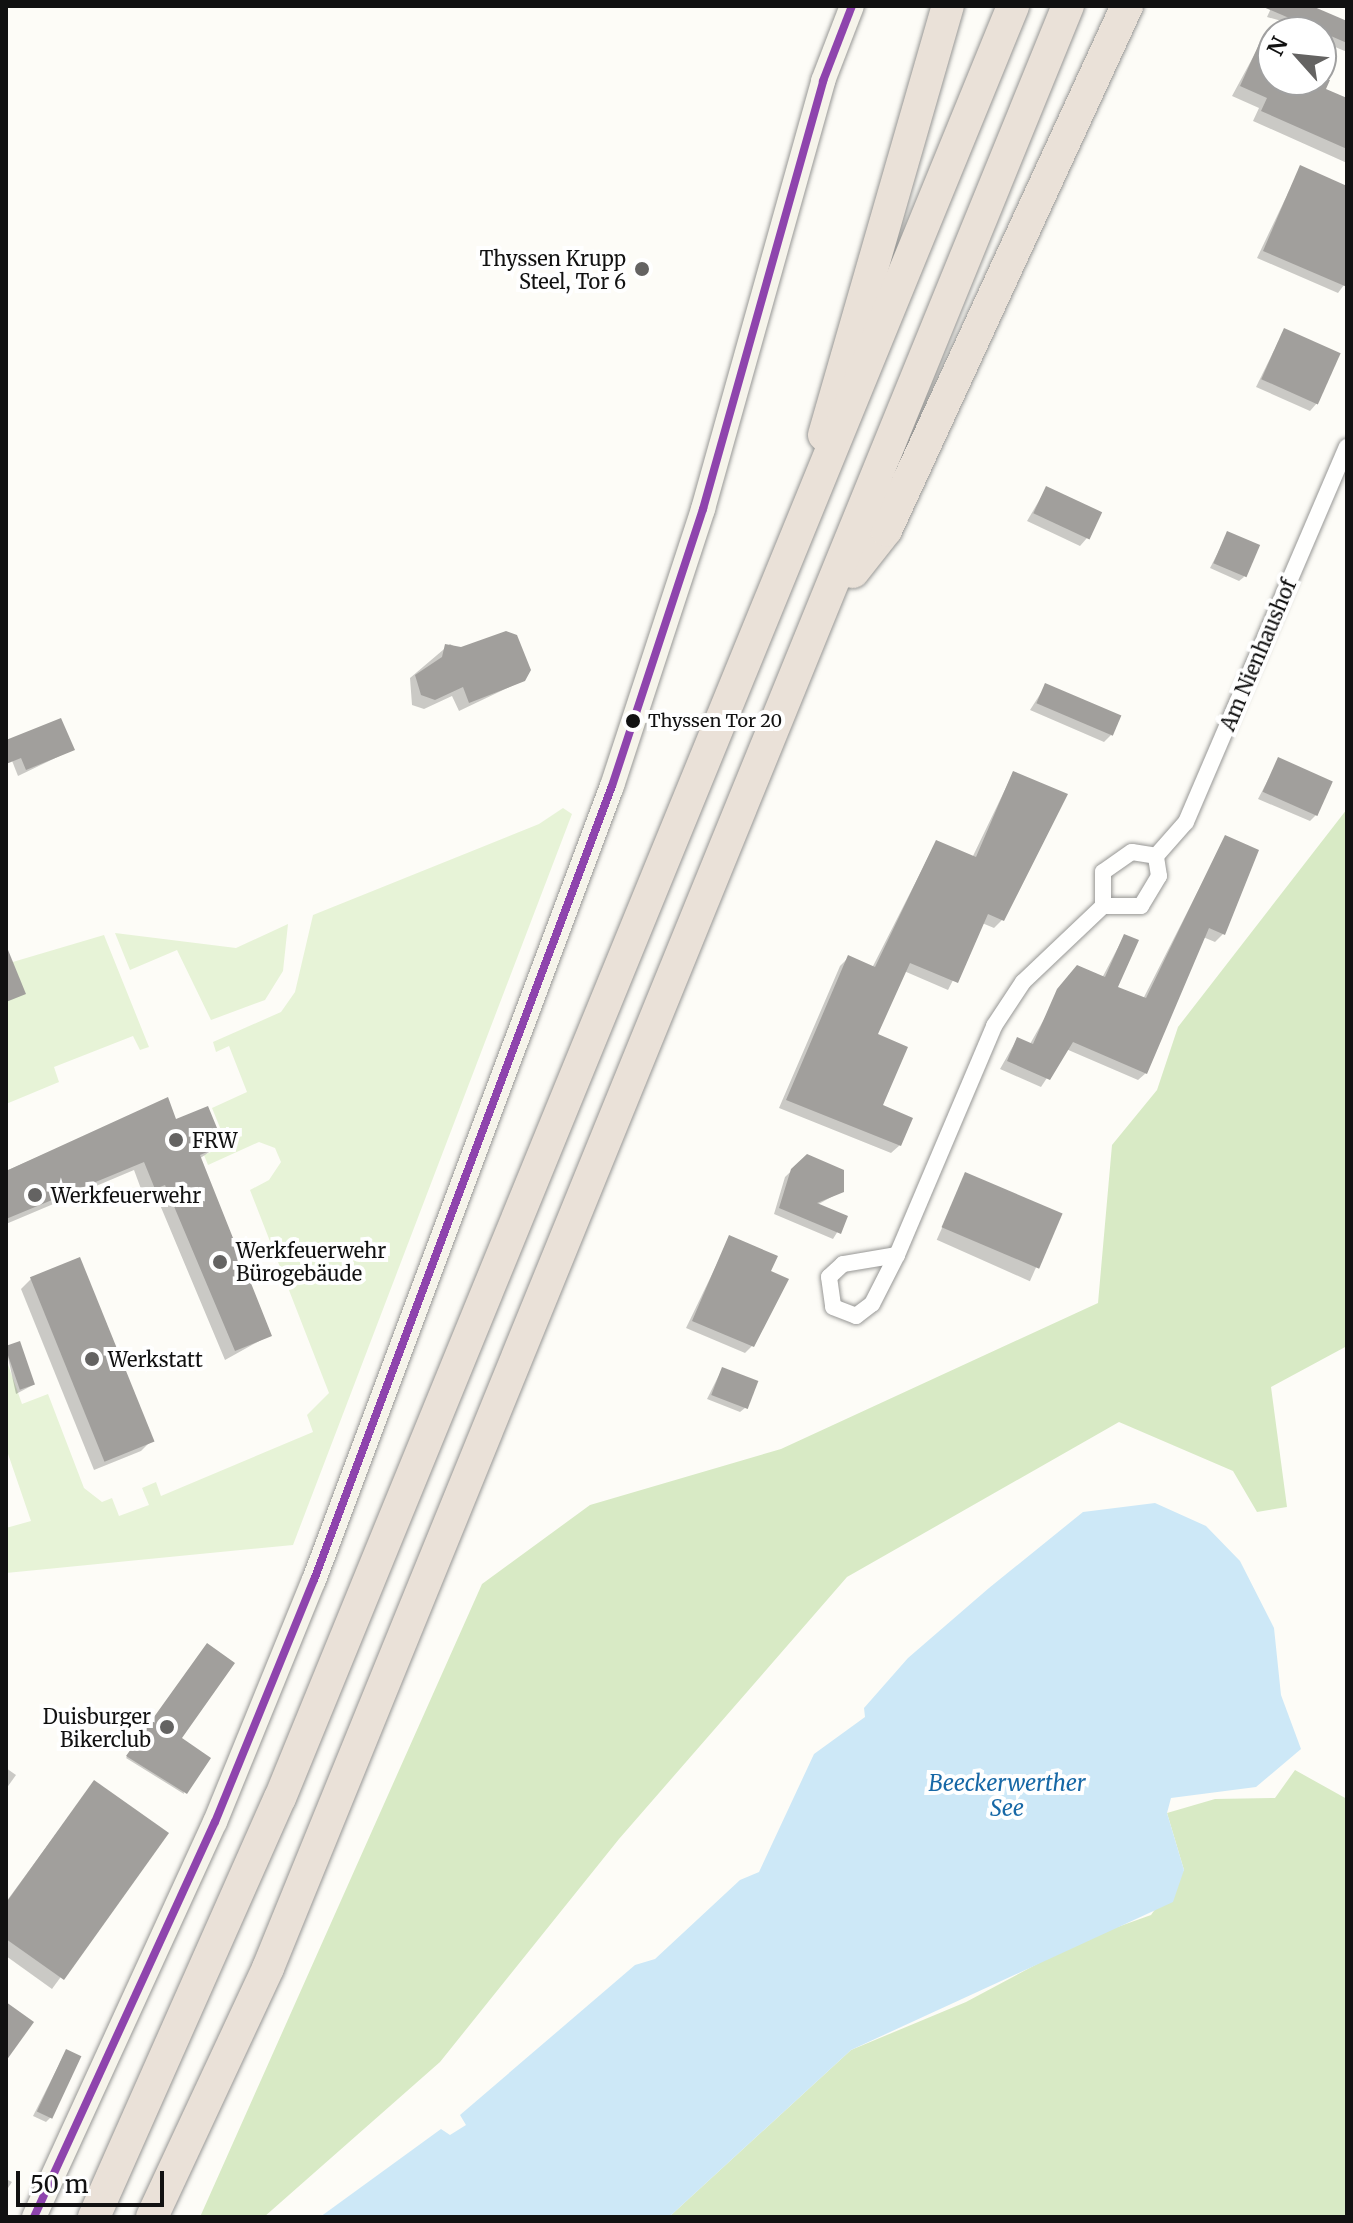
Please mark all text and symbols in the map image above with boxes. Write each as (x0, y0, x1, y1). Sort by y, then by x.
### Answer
north arrow (1257, 16, 1337, 96)
text: N (1261, 32, 1294, 60)
place label: Thyssen Krupp Steel, Tor 6 (479, 246, 626, 293)
marker: Thyssen Krupp Steel, Tor 6 (633, 260, 651, 278)
street label: Am Nienhaushof (1215, 576, 1301, 734)
place label: Thyssen Tor 20 (648, 710, 782, 732)
marker: Thyssen Tor 20 (625, 713, 641, 729)
place label: FRW (192, 1128, 238, 1152)
marker: FRW (167, 1131, 185, 1149)
place label: Werkfeuerwehr (51, 1183, 201, 1207)
marker: Werkfeuerwehr (26, 1186, 44, 1204)
place label: Werkfeuerwehr Bürogebäude (236, 1238, 386, 1285)
marker: Werkfeuerwehr Bürogebäude (211, 1253, 229, 1271)
place label: Werkstatt (108, 1347, 203, 1371)
marker: Werkstatt (83, 1350, 101, 1368)
place label: Duisburger Bikerclub (43, 1704, 151, 1751)
marker: Duisburger Bikerclub (158, 1718, 176, 1736)
water label: Beeckerwerther See (928, 1770, 1086, 1822)
scale bar (20, 2155, 168, 2205)
text: 50 m (30, 2169, 89, 2200)

